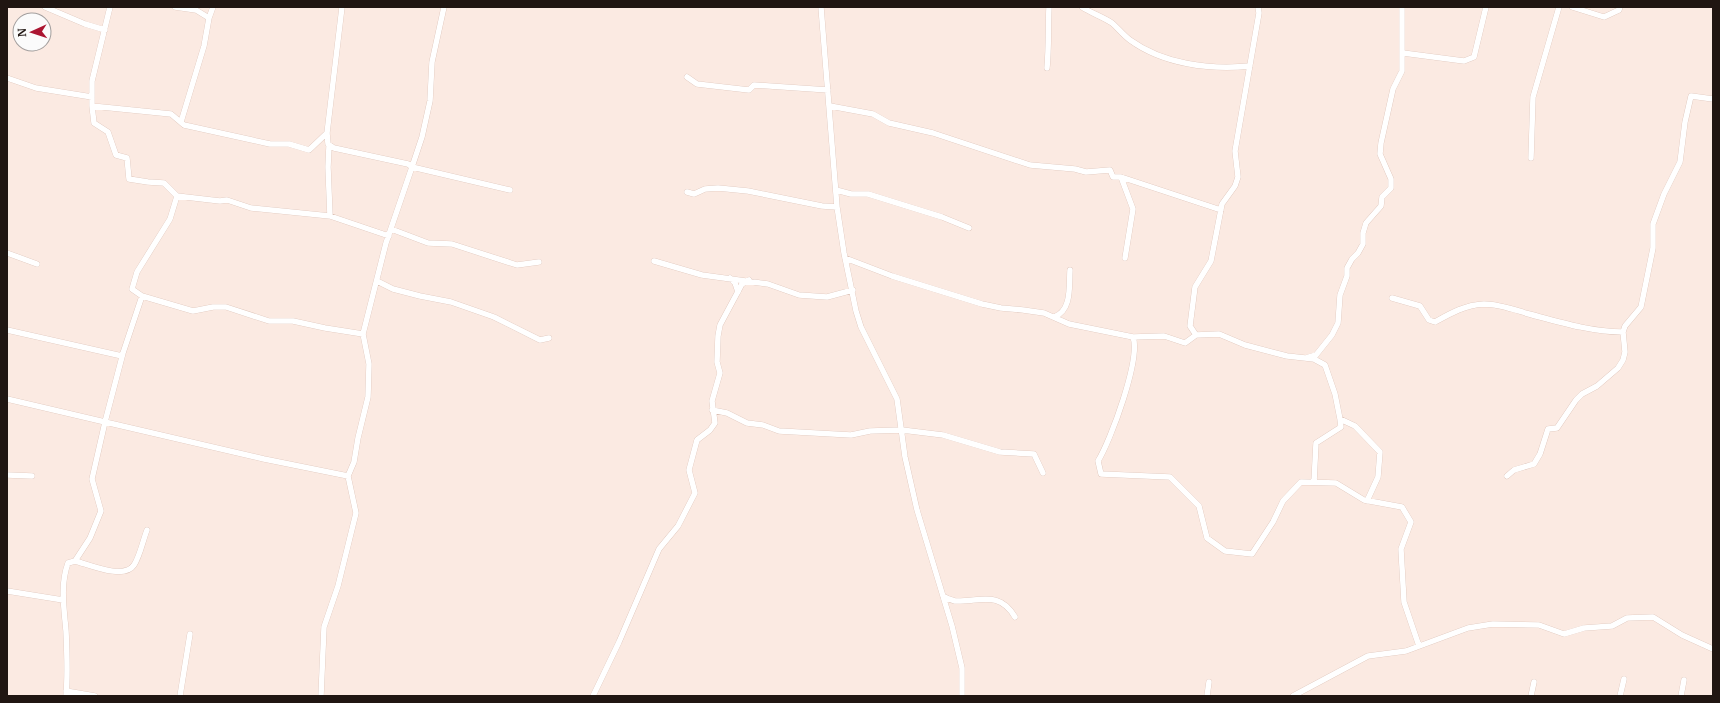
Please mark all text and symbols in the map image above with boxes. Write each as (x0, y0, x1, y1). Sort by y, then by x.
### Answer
north arrow (12, 12, 52, 52)
text: N (15, 28, 29, 37)

